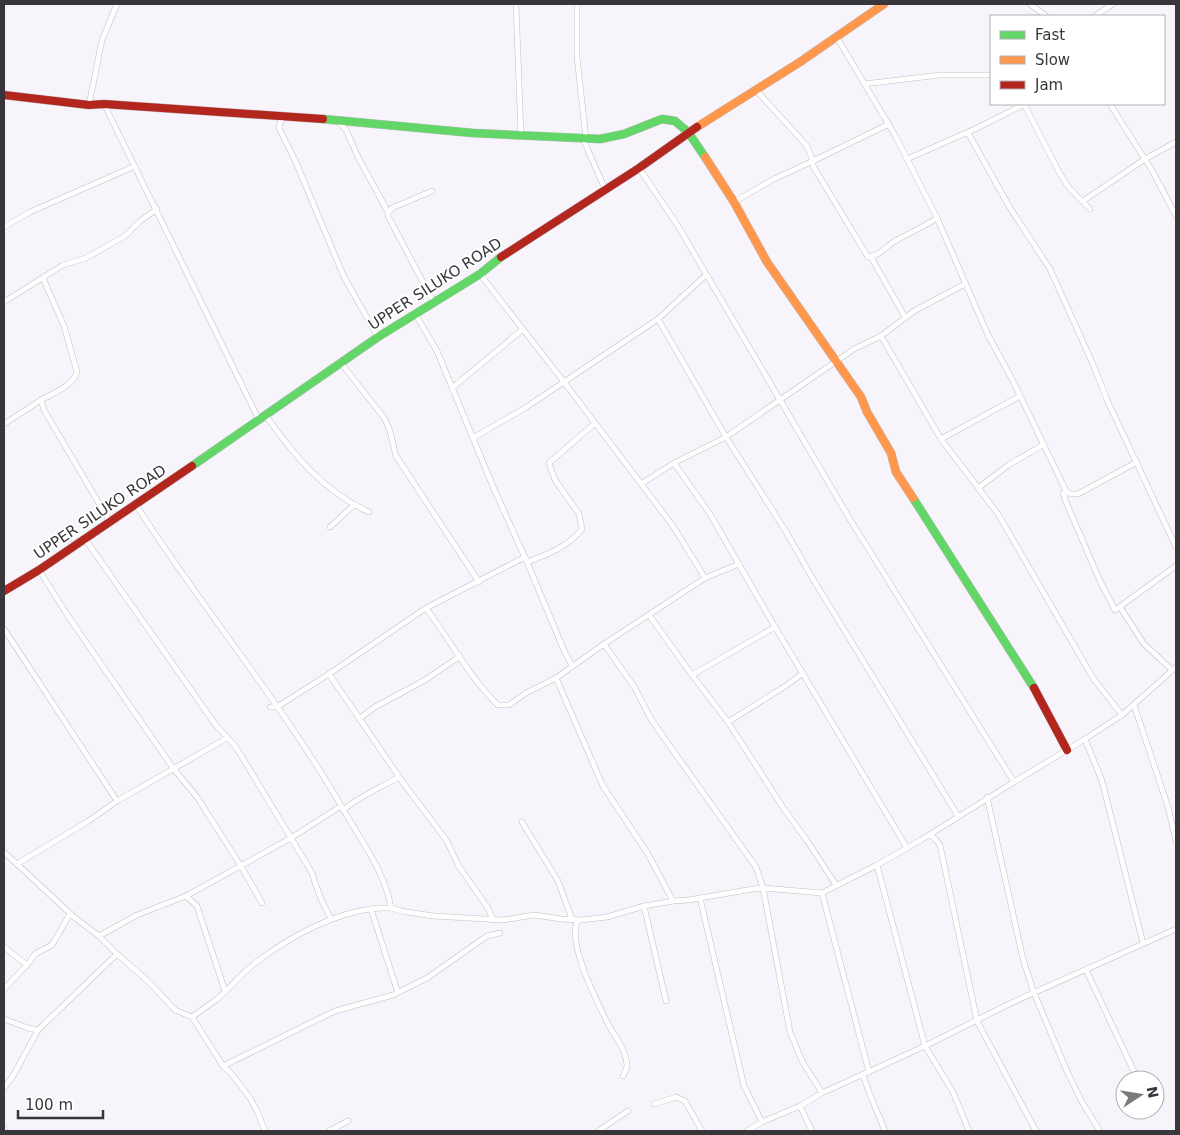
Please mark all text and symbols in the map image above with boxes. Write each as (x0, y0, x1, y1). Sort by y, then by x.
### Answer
legend (990, 15, 1165, 105)
text: Fast (1035, 26, 1065, 44)
text: Slow (1035, 51, 1070, 69)
text: Jam (1034, 76, 1063, 94)
street label: UPPER SILUKO ROAD (365, 234, 505, 334)
street label: UPPER SILUKO ROAD (30, 461, 170, 563)
north arrow (1115, 1070, 1165, 1120)
text: N (1144, 1085, 1162, 1100)
scale bar (18, 1088, 102, 1120)
text: 100 m (25, 1096, 73, 1114)

